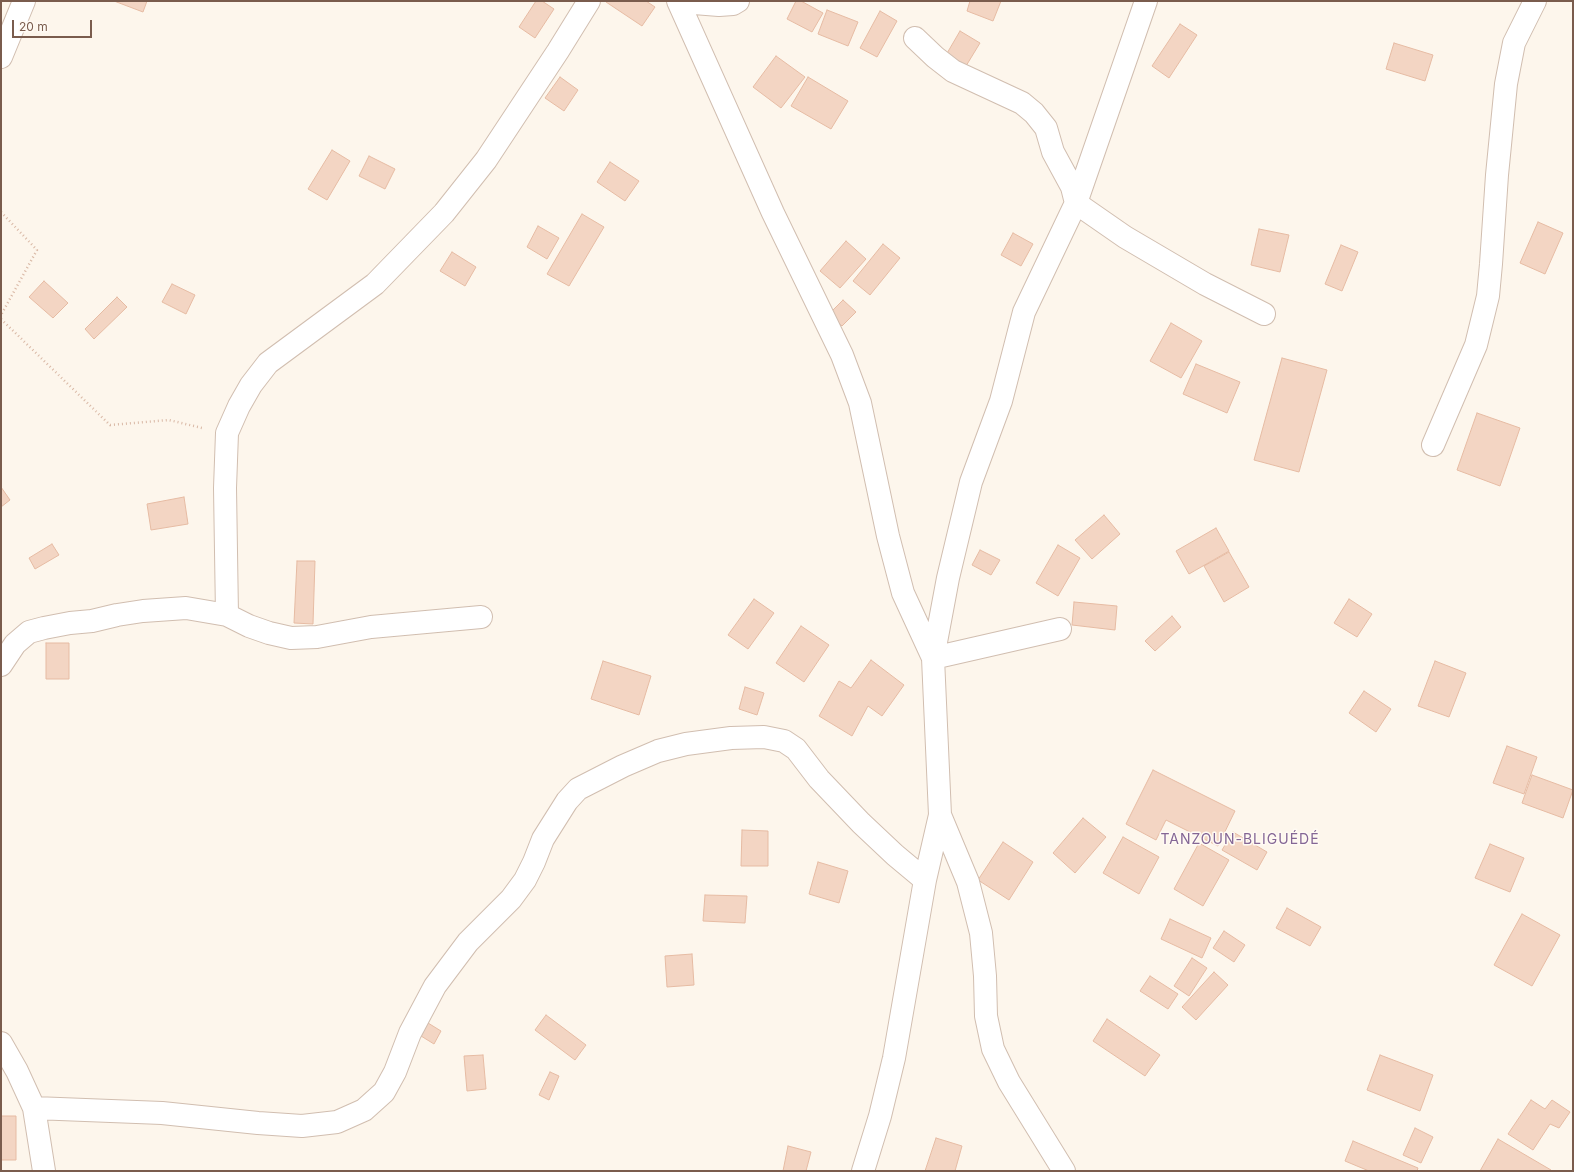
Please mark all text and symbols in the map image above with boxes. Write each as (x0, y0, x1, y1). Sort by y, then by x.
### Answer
scale bar (14, 12, 94, 38)
text: 20 m (19, 19, 48, 34)
district label: TANZOUN-BLIGUÉDÉ (1160, 832, 1320, 848)

